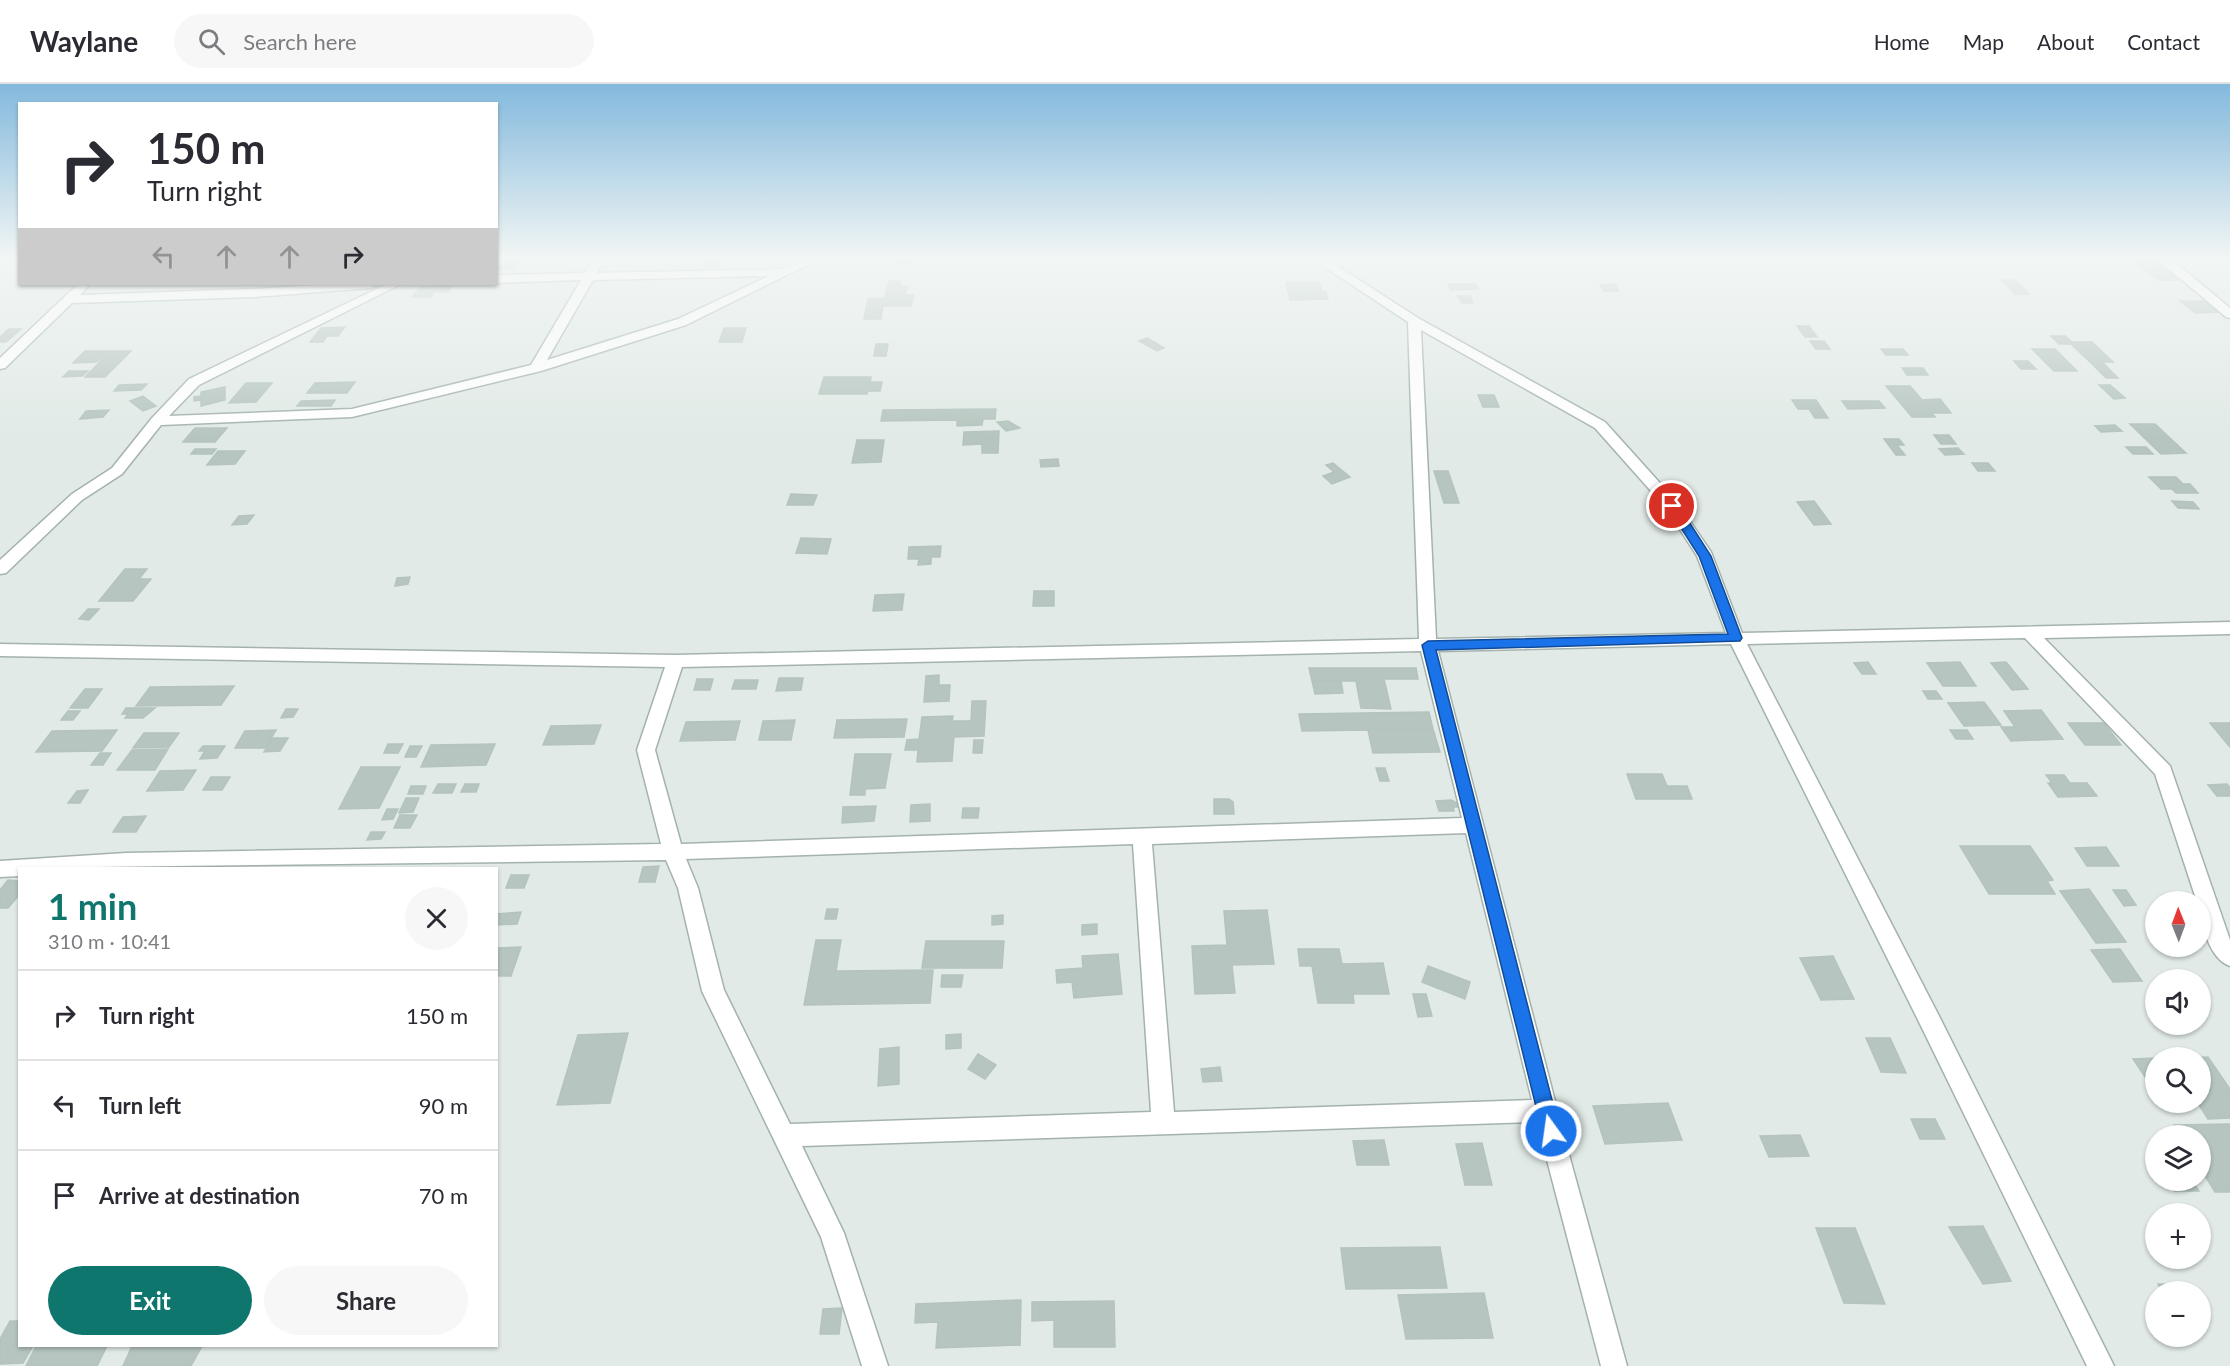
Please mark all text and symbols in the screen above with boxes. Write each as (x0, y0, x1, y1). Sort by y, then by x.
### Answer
search box (174, 14, 594, 68)
text: Waylane (30, 24, 138, 58)
icon: search (195, 25, 228, 58)
text: Search here (243, 28, 357, 55)
text: Home (1874, 29, 1930, 54)
text: Map (1963, 29, 2004, 54)
text: About (2037, 29, 2094, 54)
text: Contact (2127, 29, 2200, 54)
text: 150 m (147, 123, 265, 173)
icon: right (48, 126, 126, 204)
text: Turn right (147, 174, 262, 207)
icon: left (147, 240, 180, 273)
icon: ahead (210, 240, 243, 273)
icon: ahead (273, 240, 306, 273)
icon: right (336, 240, 369, 273)
pin (1646, 480, 1697, 531)
icon: arrive (1655, 489, 1688, 522)
text: 1 min (48, 884, 137, 928)
button: close (405, 887, 468, 950)
north arrow (2145, 891, 2211, 957)
map controls (2145, 891, 2211, 1347)
text: 310 m · 10:41 (48, 929, 171, 953)
button: sound (2145, 969, 2211, 1035)
icon: right (48, 999, 81, 1032)
text: Turn right (99, 1002, 194, 1029)
text: 150 m (406, 1002, 468, 1029)
button: search (2145, 1047, 2211, 1113)
icon: left (48, 1089, 81, 1122)
text: Turn left (99, 1092, 181, 1119)
text: 90 m (419, 1092, 468, 1119)
position arrow (1519, 1099, 1583, 1163)
button: layers (2145, 1125, 2211, 1191)
icon: arrive (48, 1179, 81, 1212)
text: Arrive at destination (99, 1182, 300, 1209)
text: 70 m (419, 1182, 468, 1209)
button: + (2145, 1203, 2211, 1269)
button: Exit (48, 1266, 252, 1335)
button: Share (264, 1266, 468, 1335)
button: − (2145, 1281, 2211, 1347)

